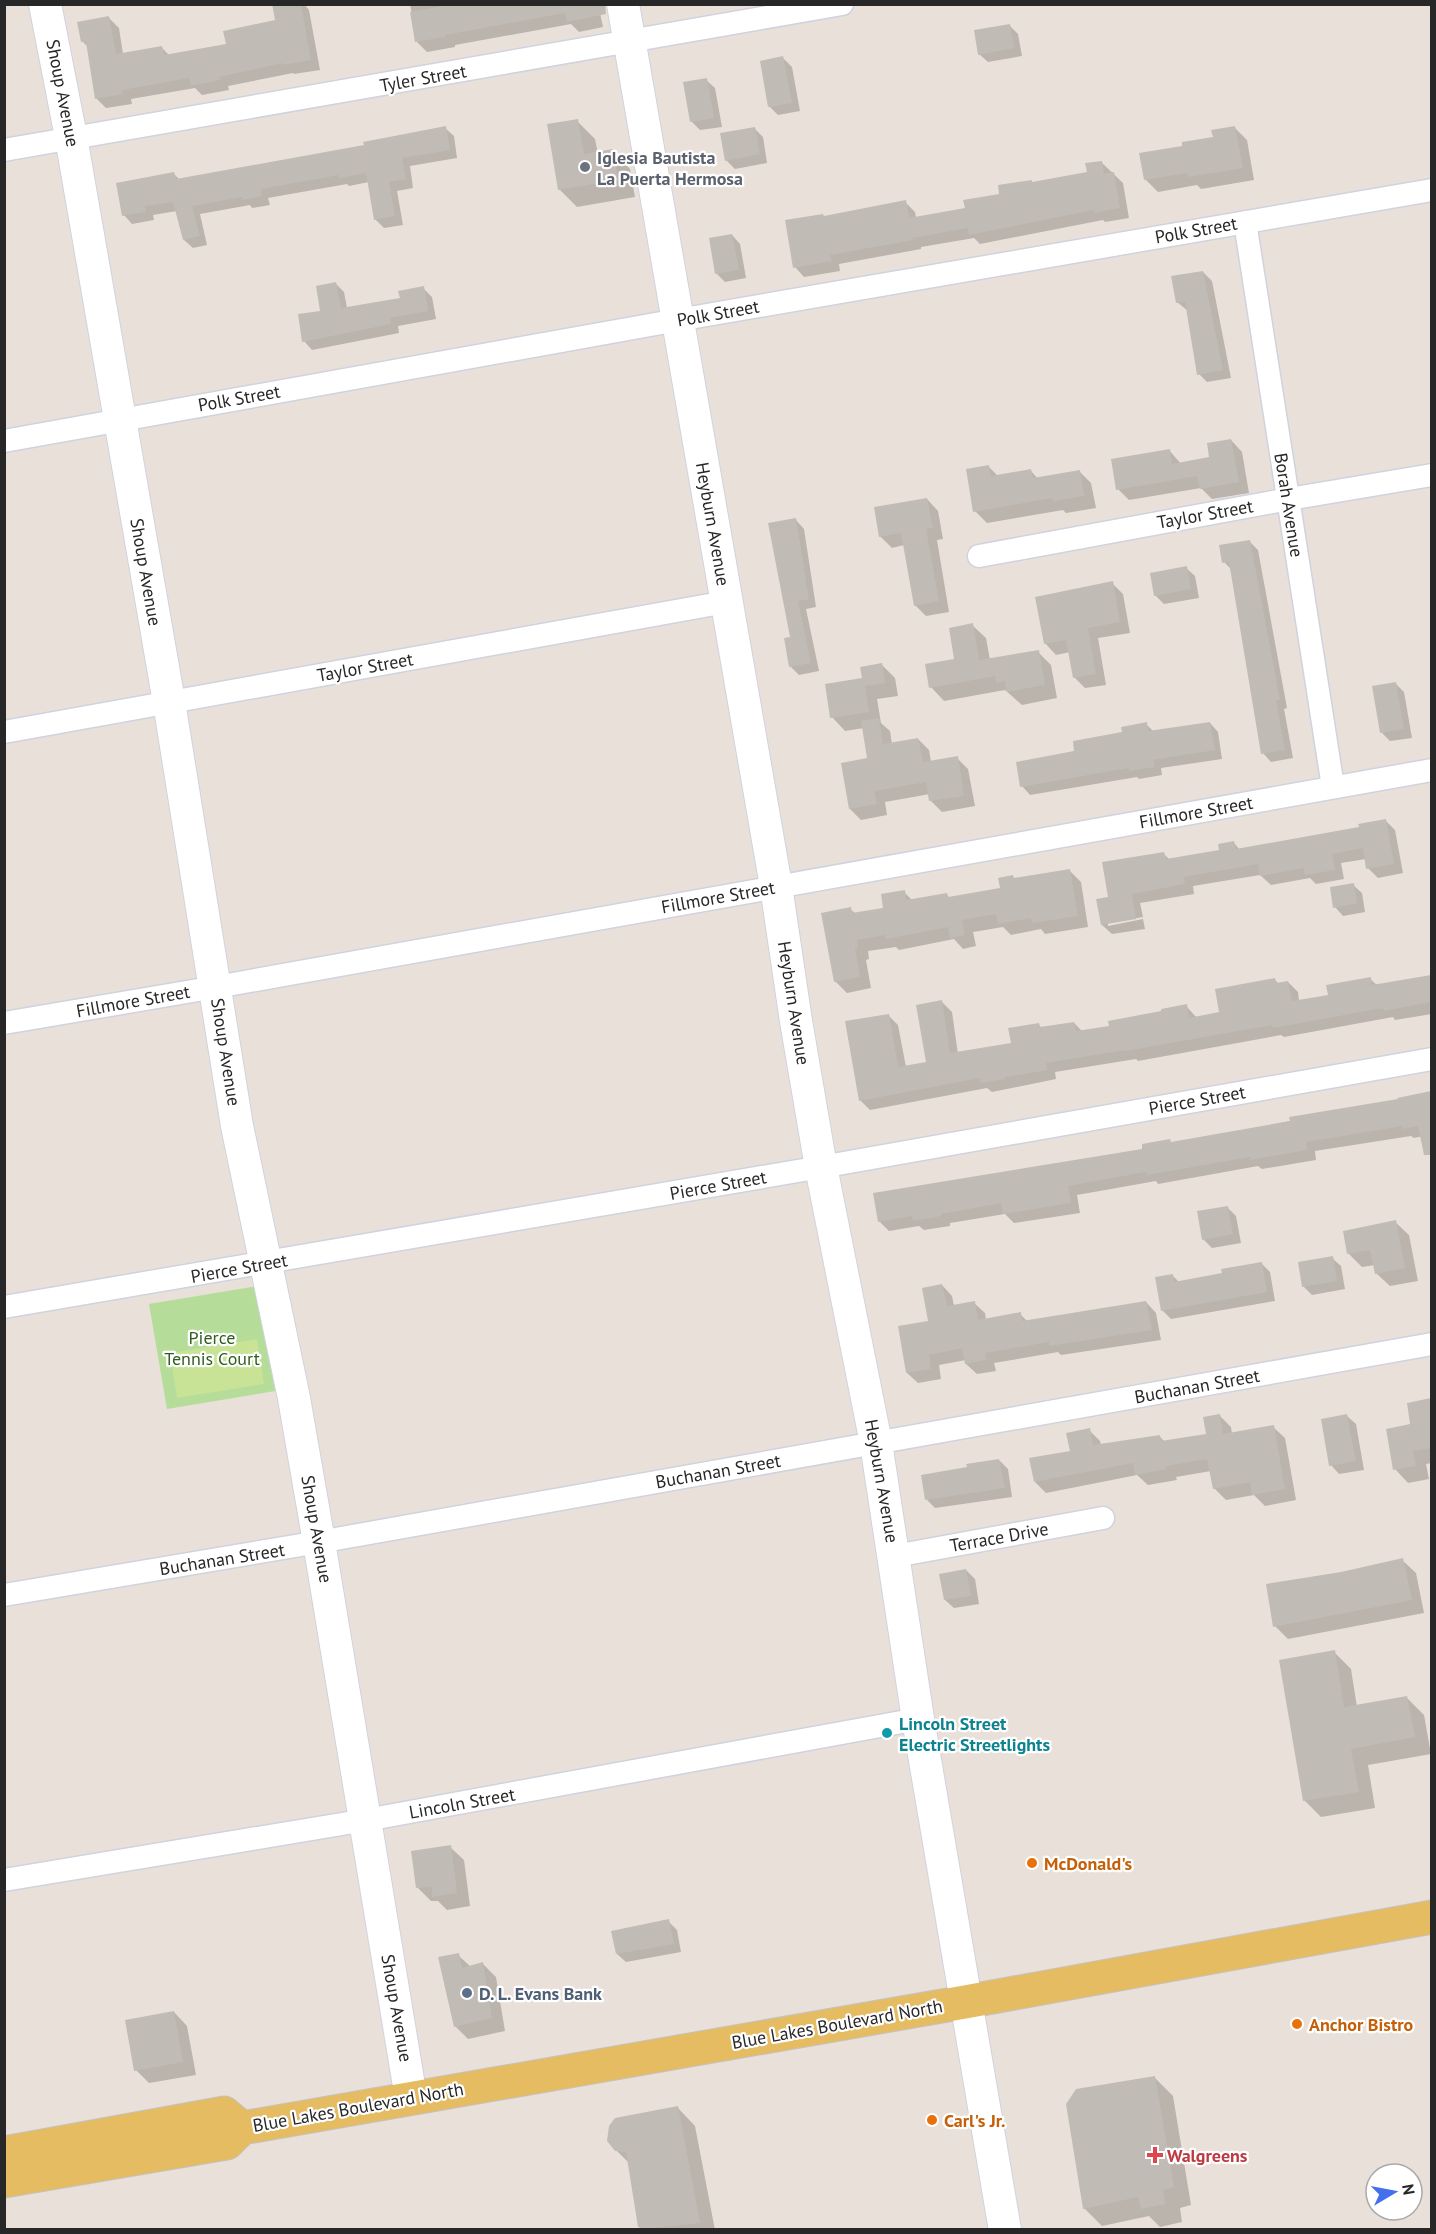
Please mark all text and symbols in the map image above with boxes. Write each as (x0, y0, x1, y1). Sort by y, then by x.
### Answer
street label: Shoup Avenue (41, 37, 85, 149)
street label: Tyler Street (378, 59, 468, 97)
place label: Iglesia Bautista La Puerta Hermosa (597, 146, 743, 190)
marker: Iglesia Bautista La Puerta Hermosa (578, 160, 592, 174)
street label: Polk Street (1153, 211, 1239, 249)
street label: Polk Street (675, 294, 761, 332)
street label: Polk Street (196, 379, 282, 417)
street label: Borah Avenue (1269, 451, 1309, 559)
street label: Heyburn Avenue (691, 460, 735, 588)
street label: Taylor Street (1155, 494, 1255, 534)
street label: Shoup Avenue (125, 516, 167, 628)
street label: Taylor Street (315, 647, 415, 687)
street label: Fillmore Street (1137, 791, 1255, 833)
street label: Fillmore Street (659, 876, 777, 918)
street label: Heyburn Avenue (773, 939, 815, 1067)
street label: Fillmore Street (74, 980, 192, 1022)
street label: Shoup Avenue (206, 996, 246, 1108)
street label: Pierce Street (1147, 1080, 1247, 1120)
street label: Pierce Street (668, 1165, 768, 1205)
street label: Pierce Street (189, 1248, 289, 1288)
park label: Pierce Tennis Court (164, 1326, 260, 1370)
street label: Buchanan Street (1133, 1364, 1261, 1408)
street label: Heyburn Avenue (860, 1417, 904, 1545)
street label: Buchanan Street (654, 1449, 782, 1493)
street label: Shoup Avenue (296, 1473, 338, 1585)
street label: Terrace Drive (948, 1517, 1050, 1557)
street label: Buchanan Street (158, 1538, 286, 1580)
place label: Lincoln Street Electric Streetlights (899, 1712, 1050, 1756)
marker: Lincoln Street Electric Streetlights (880, 1726, 894, 1740)
street label: Lincoln Street (407, 1782, 517, 1824)
place label: McDonald's (1044, 1852, 1132, 1875)
marker: McDonald's (1025, 1856, 1039, 1870)
street label: Shoup Avenue (376, 1952, 418, 2064)
place label: D. L. Evans Bank (479, 1982, 602, 2005)
marker: D. L. Evans Bank (460, 1986, 474, 2000)
street label: Blue Lakes Boulevard North (730, 1994, 944, 2054)
place label: Anchor Bistro (1309, 2013, 1414, 2036)
marker: Anchor Bistro (1290, 2017, 1304, 2031)
street label: Blue Lakes Boulevard North (251, 2077, 465, 2137)
place label: Carl's Jr. (944, 2109, 1006, 2132)
marker: Carl's Jr. (925, 2113, 939, 2127)
place label: Walgreens (1167, 2144, 1248, 2167)
marker: Walgreens (1148, 2148, 1162, 2162)
north arrow (1364, 2162, 1424, 2222)
text: N (1398, 2182, 1420, 2196)

